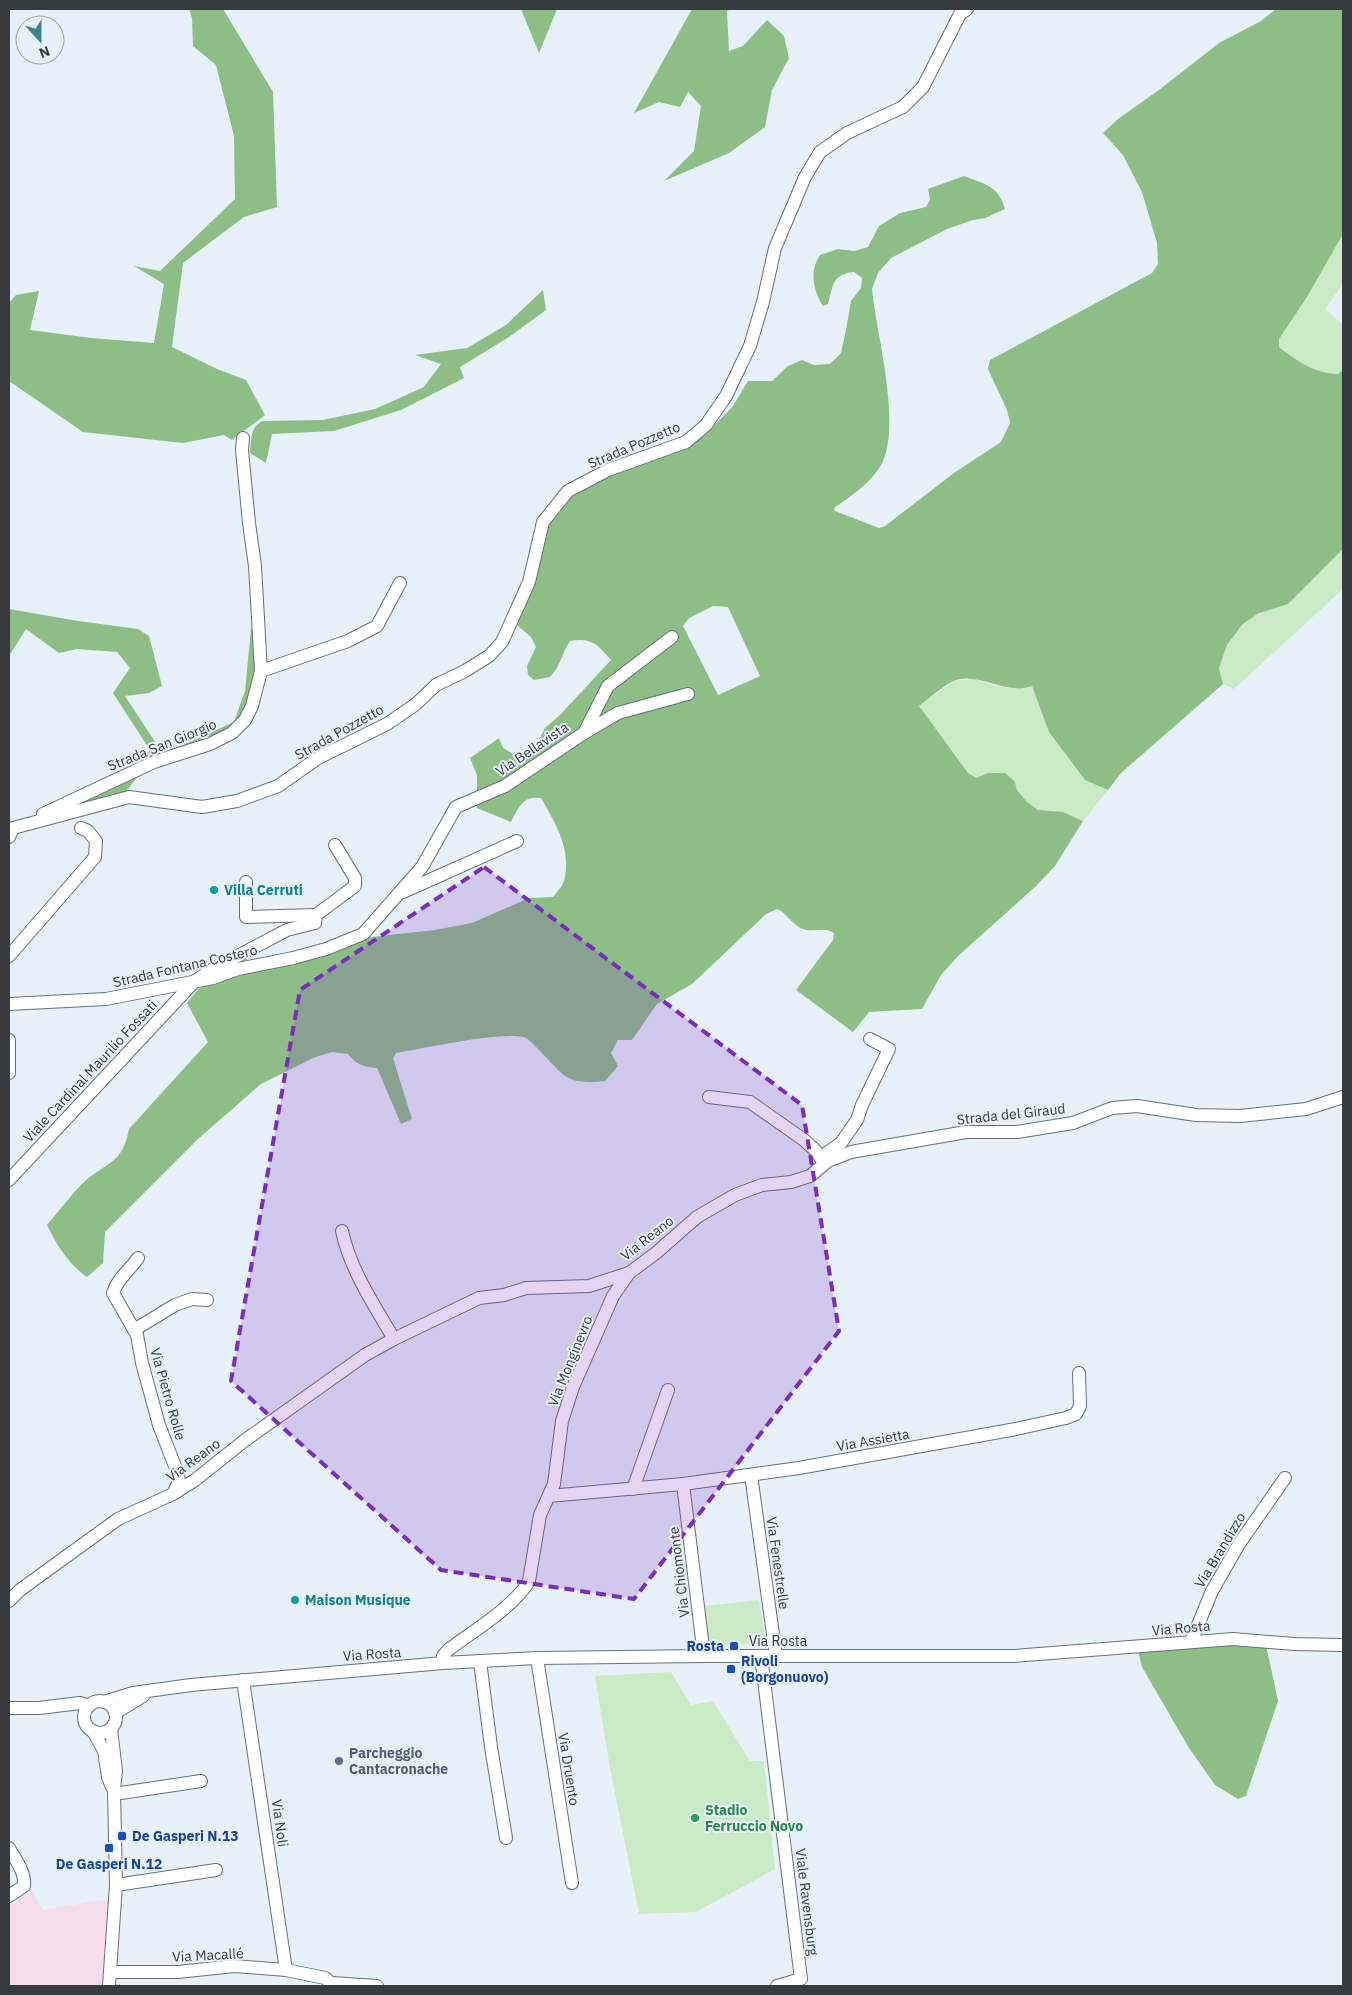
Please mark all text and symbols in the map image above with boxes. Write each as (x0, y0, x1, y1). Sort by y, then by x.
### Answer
north arrow (15, 15, 65, 65)
text: N (37, 42, 53, 62)
street label: Strada Pozzetto (585, 417, 683, 473)
street label: Strada Pozzetto (292, 700, 387, 764)
street label: Strada San Giorgio (105, 715, 219, 775)
street label: Via Bellavista (492, 718, 572, 780)
place label: Villa Cerruti (224, 881, 303, 899)
marker: Villa Cerruti (208, 884, 220, 896)
street label: Strada Fontana Costero (111, 941, 259, 991)
street label: Viale Cardinal Maurilio Fossati (19, 996, 161, 1146)
street label: Strada del Giraud (956, 1099, 1066, 1129)
street label: Via Reano (617, 1212, 677, 1264)
street label: Via Monginevro (544, 1313, 596, 1409)
street label: Via Pietro Rolle (146, 1346, 190, 1443)
street label: Via Assietta (835, 1425, 911, 1455)
street label: Via Reano (162, 1434, 224, 1486)
street label: Via Brandizzo (1190, 1509, 1250, 1591)
street label: Via Fenestrelle (763, 1516, 793, 1611)
street label: Via Chiomonte (664, 1525, 693, 1618)
place label: Maison Musique (305, 1591, 411, 1609)
marker: Maison Musique (289, 1594, 301, 1606)
street label: Via Rosta (1151, 1616, 1211, 1640)
street label: Via Rosta (749, 1632, 808, 1650)
place label: Rosta (687, 1637, 724, 1655)
marker: Rosta (728, 1640, 740, 1652)
street label: Via Rosta (342, 1643, 402, 1665)
place label: Rivoli (Borgonuovo) (741, 1652, 829, 1686)
marker: Rivoli (Borgonuovo) (725, 1663, 737, 1675)
street label: Via Druento (554, 1731, 584, 1807)
place label: Parcheggio Cantacronache (349, 1744, 448, 1778)
marker: Parcheggio Cantacronache (333, 1755, 345, 1767)
street label: Via Noli (268, 1798, 292, 1848)
place label: Stadio Ferruccio Novo (705, 1801, 803, 1835)
marker: Stadio Ferruccio Novo (689, 1812, 701, 1824)
place label: De Gasperi N.13 (132, 1827, 239, 1845)
marker: De Gasperi N.13 (116, 1830, 128, 1842)
marker: De Gasperi N.12 (103, 1842, 115, 1854)
street label: Viale Ravensburg (791, 1847, 823, 1957)
place label: De Gasperi N.12 (56, 1855, 162, 1873)
street label: Via Macallé (172, 1944, 244, 1966)

